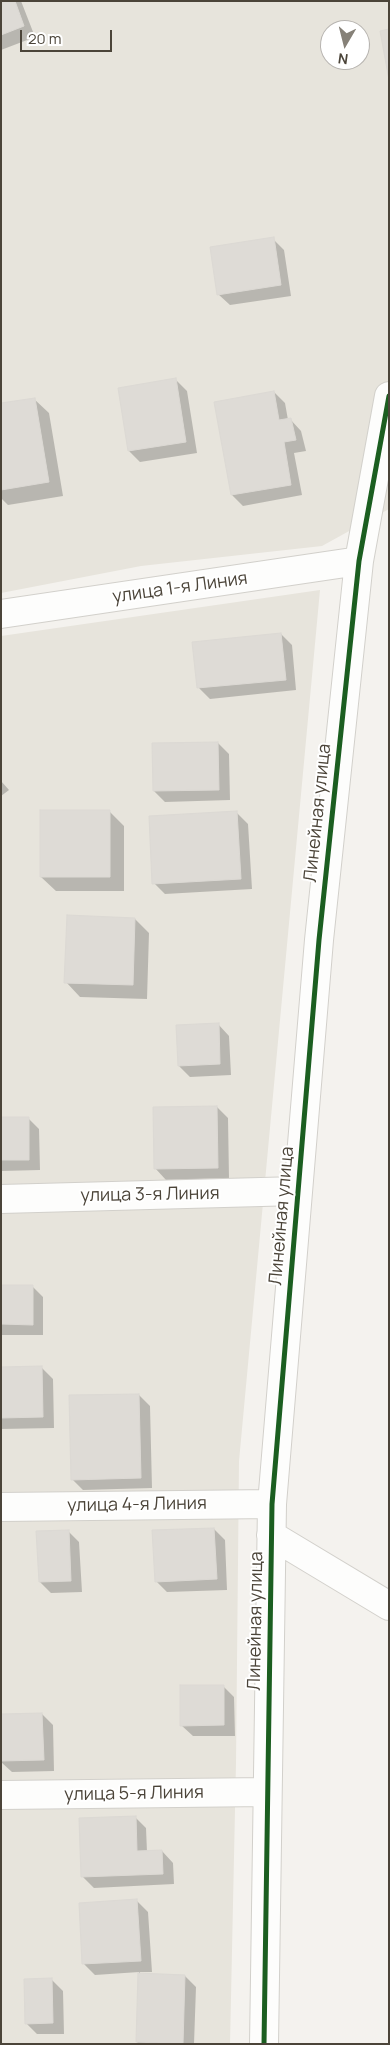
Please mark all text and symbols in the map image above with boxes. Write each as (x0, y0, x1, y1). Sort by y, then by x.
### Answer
scale bar (22, 20, 115, 52)
north arrow (320, 20, 370, 70)
text: 20 m (28, 28, 61, 49)
text: N (337, 49, 349, 69)
street label: улица 1-я Линия (111, 568, 249, 608)
street label: Линейная улица (300, 743, 336, 883)
street label: Линейная улица (265, 1146, 299, 1286)
street label: улица 3-я Линия (80, 1183, 220, 1207)
street label: улица 4-я Линия (67, 1493, 207, 1517)
street label: Линейная улица (244, 1551, 268, 1691)
street label: улица 5-я Линия (64, 1782, 204, 1806)

